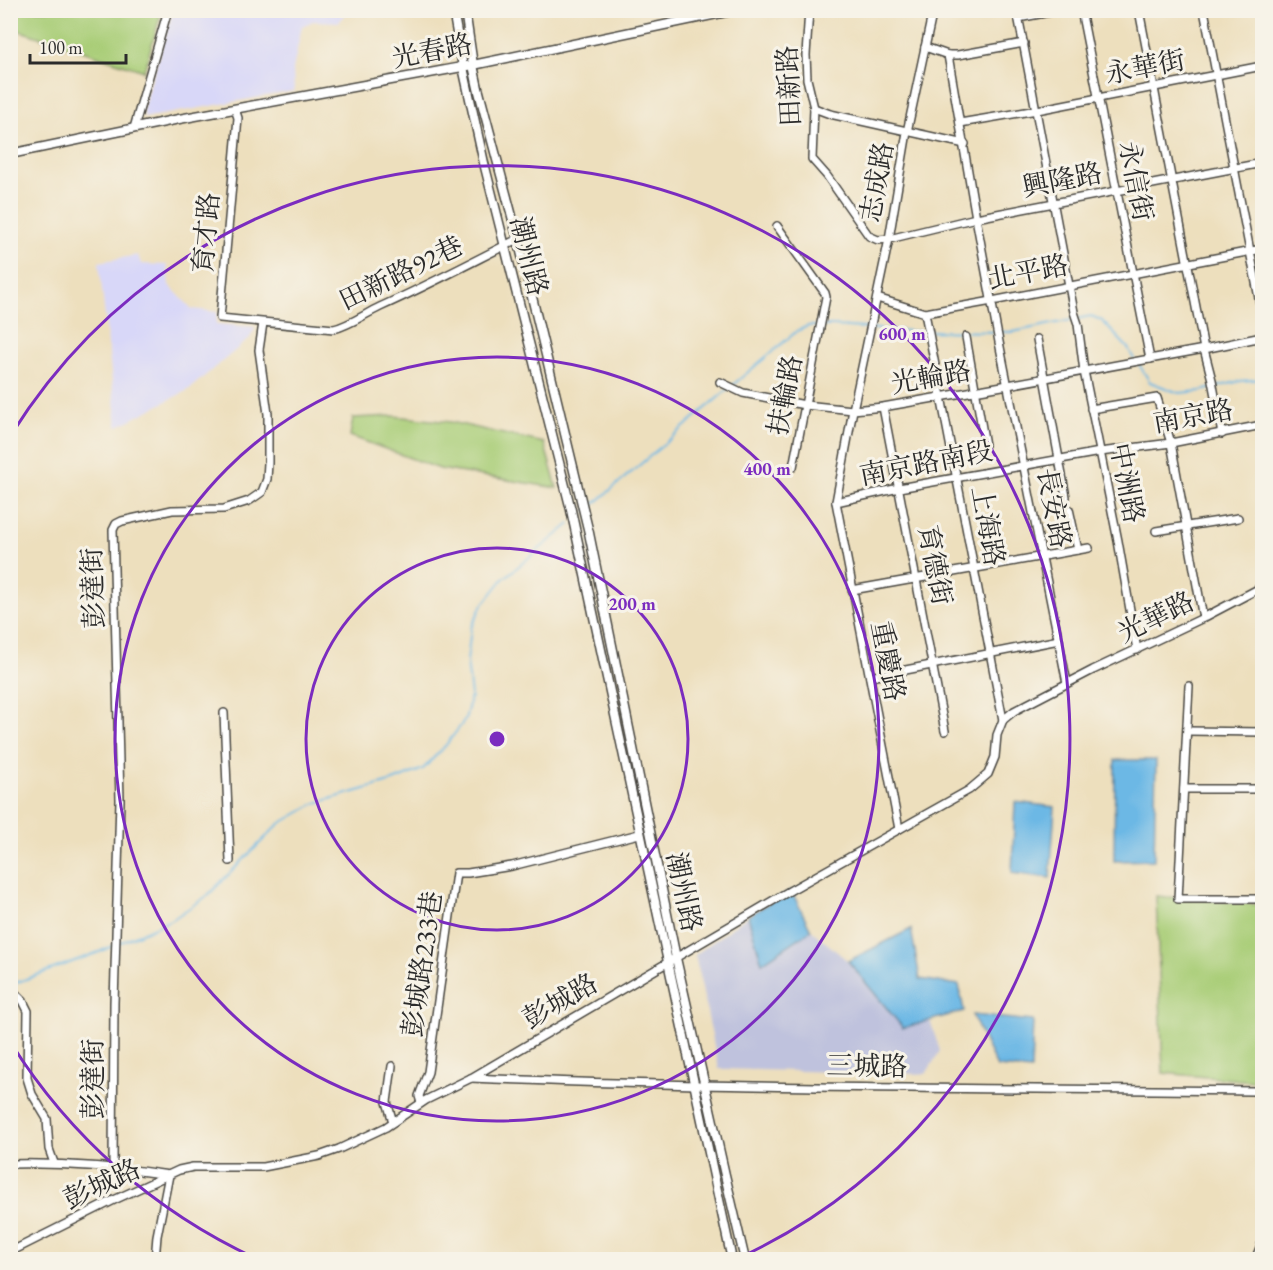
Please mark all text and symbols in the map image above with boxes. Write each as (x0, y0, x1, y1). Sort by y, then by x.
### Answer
street label: 光春路 (389, 26, 475, 75)
scale bar (30, 27, 126, 65)
text: 100 m (39, 36, 83, 59)
street label: 永華街 (1102, 42, 1188, 91)
street label: 田新路 (769, 45, 808, 127)
street label: 永信街 (1112, 138, 1161, 224)
street label: 志成路 (852, 139, 901, 225)
street label: 興隆路 (1019, 155, 1105, 204)
street label: 育才路 (185, 191, 226, 275)
street label: 潮州路 (503, 212, 556, 299)
street label: 田新路92巷 (333, 227, 469, 318)
street label: 北平路 (985, 247, 1071, 296)
text: 600 m (878, 322, 926, 345)
street label: 扶輪路 (760, 352, 809, 438)
street label: 光輪路 (888, 352, 974, 401)
street label: 南京路 (1150, 391, 1236, 440)
street label: 南京路南段 (856, 432, 996, 493)
street label: 中洲路 (1103, 440, 1152, 526)
text: 400 m (743, 457, 791, 480)
street label: 長安路 (1030, 465, 1079, 551)
street label: 上海路 (964, 483, 1013, 569)
street label: 育德街 (911, 522, 960, 608)
street label: 彭達街 (74, 547, 111, 629)
street label: 光華路 (1112, 583, 1200, 650)
text: 200 m (608, 592, 656, 615)
street label: 重慶路 (864, 618, 913, 704)
centre of rings (487, 729, 507, 749)
street label: 潮州路 (659, 849, 710, 935)
street label: 彭城路233巷 (394, 889, 449, 1039)
street label: 彭城路 (516, 965, 604, 1036)
street label: 彭達街 (75, 1039, 110, 1120)
street label: 三城路 (826, 1047, 908, 1084)
street label: 彭城路 (58, 1151, 146, 1217)

